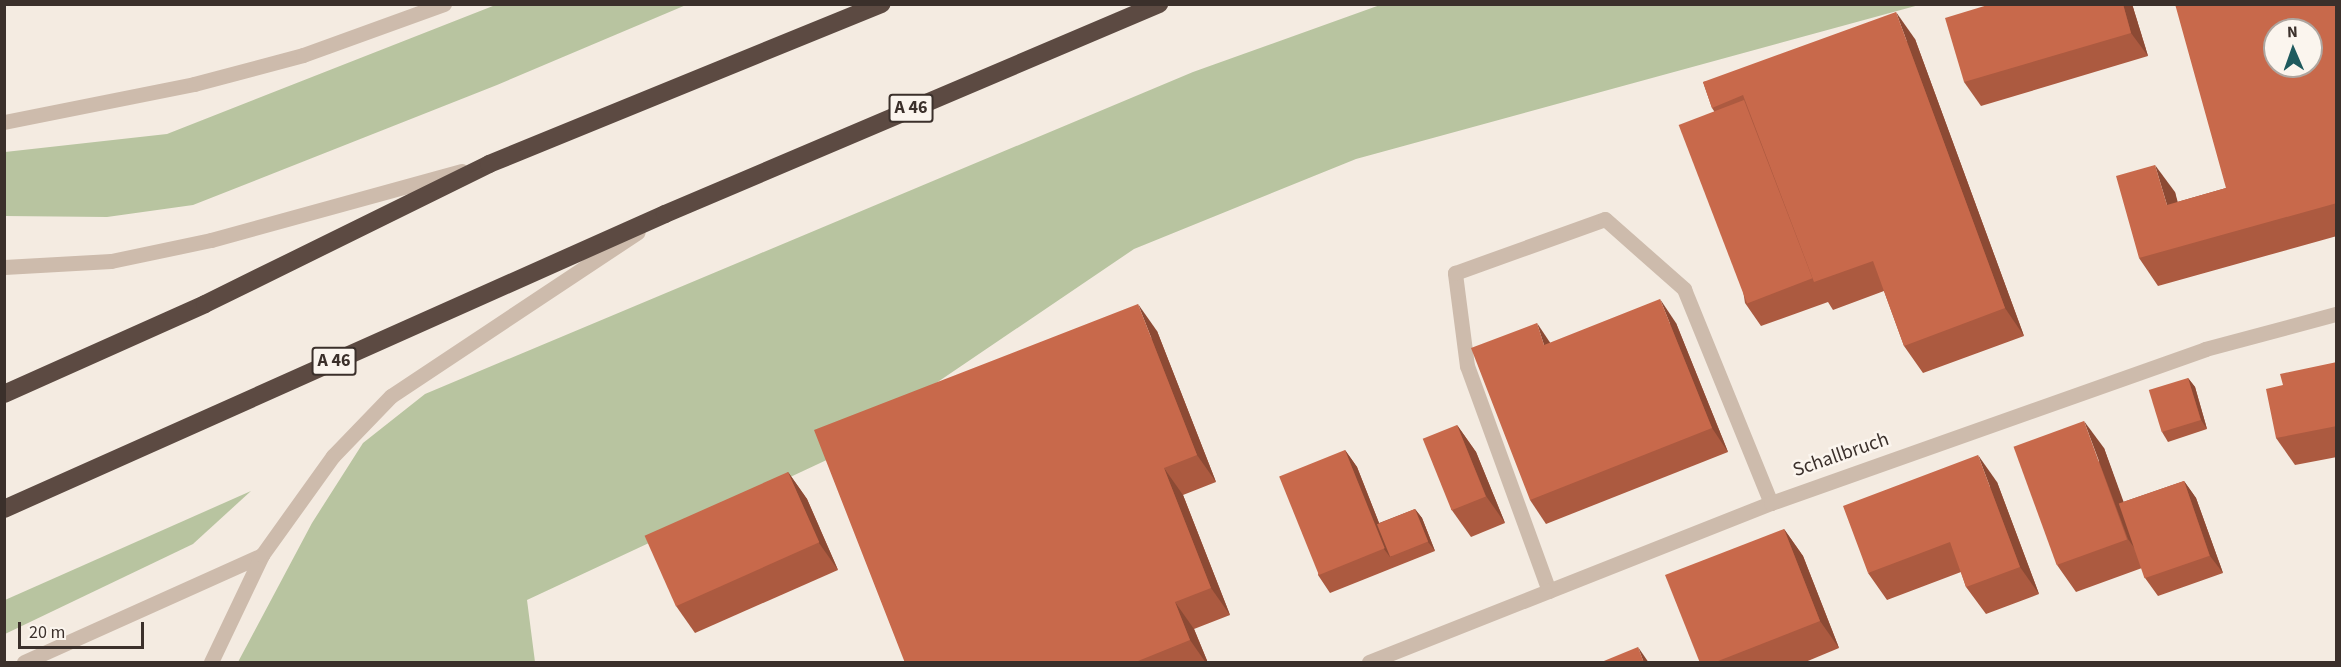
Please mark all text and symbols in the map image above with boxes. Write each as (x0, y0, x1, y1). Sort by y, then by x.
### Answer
north arrow (2263, 18, 2323, 78)
text: N (2287, 21, 2298, 43)
road number: A 46 (888, 93, 934, 123)
road number: A 46 (312, 346, 356, 376)
street label: Schallbruch (1790, 427, 1892, 483)
scale bar (21, 610, 147, 648)
text: 20 m (29, 620, 65, 645)

